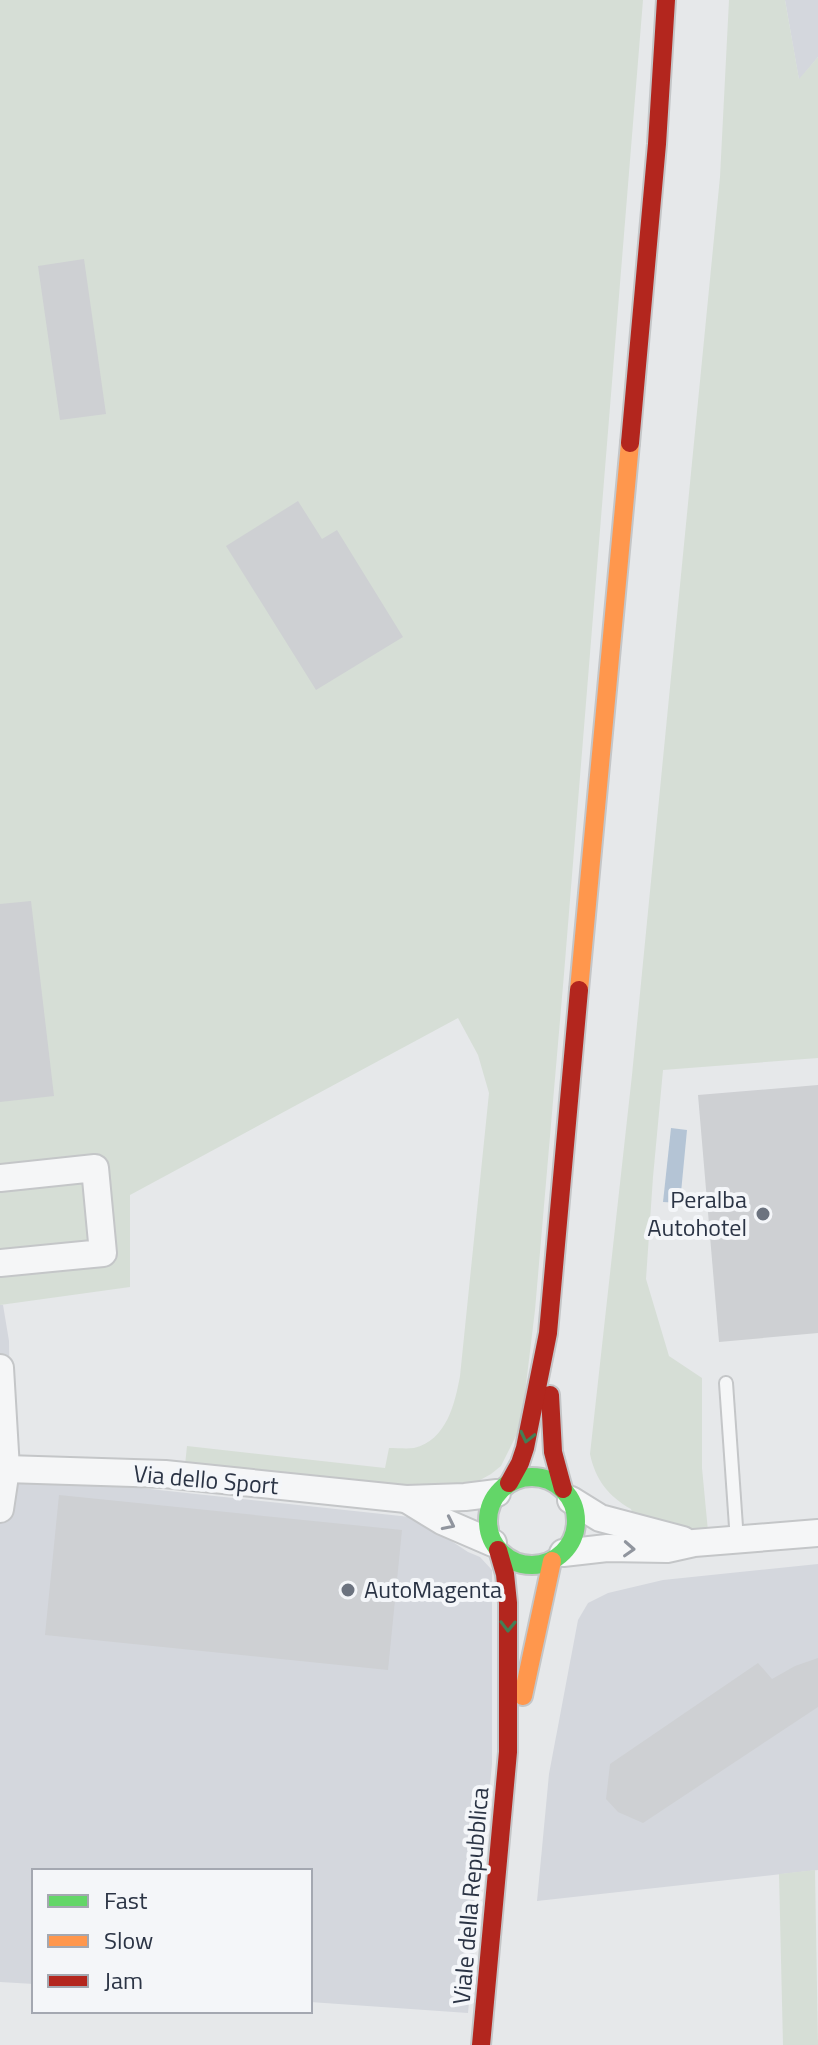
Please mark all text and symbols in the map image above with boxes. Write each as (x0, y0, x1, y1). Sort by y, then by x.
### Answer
place label: Peralba Autohotel (647, 1181, 747, 1245)
marker: Peralba Autohotel (754, 1205, 772, 1223)
one-way arrow (520, 1430, 537, 1443)
street label: Via dello Sport (132, 1455, 281, 1503)
one-way arrow (440, 1514, 455, 1530)
one-way arrow (623, 1540, 636, 1557)
place label: AutoMagenta (364, 1571, 502, 1607)
marker: AutoMagenta (339, 1581, 357, 1599)
one-way arrow (499, 1620, 516, 1633)
street label: Viale della Repubblica (443, 1786, 497, 2006)
legend (32, 1869, 312, 2013)
text: Fast (104, 1882, 148, 1918)
text: Slow (104, 1922, 153, 1958)
text: Jam (104, 1962, 143, 1998)

